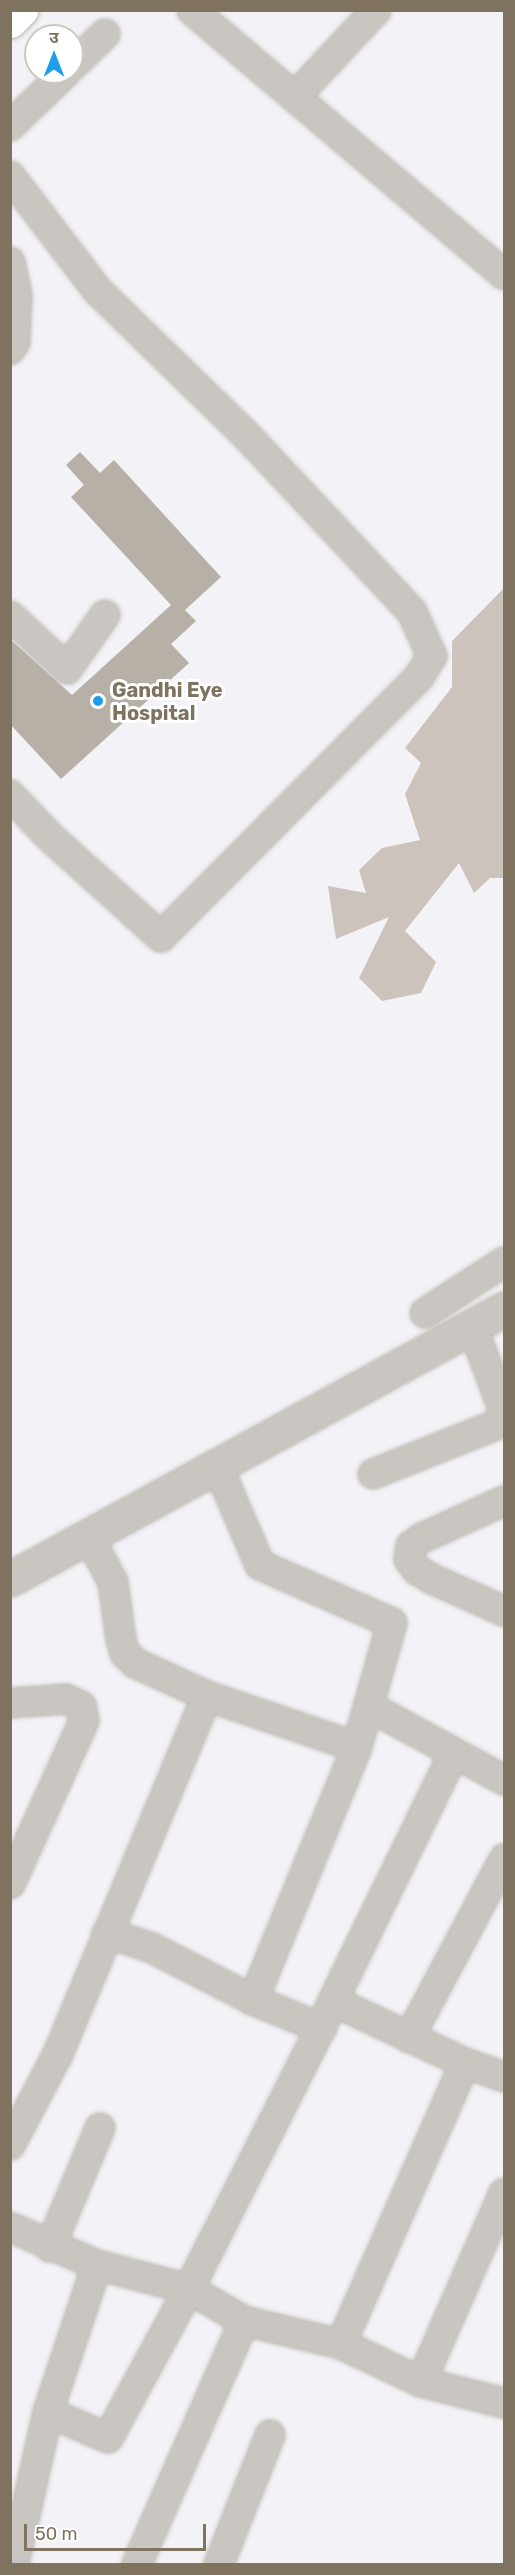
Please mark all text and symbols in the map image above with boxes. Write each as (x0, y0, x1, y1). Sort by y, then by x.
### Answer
north arrow (24, 24, 84, 84)
text: उ (49, 28, 59, 47)
place label: Gandhi Eye Hospital (112, 678, 223, 725)
marker: Gandhi Eye Hospital (89, 692, 107, 710)
scale bar (27, 2512, 208, 2550)
text: 50 m (35, 2523, 78, 2545)

